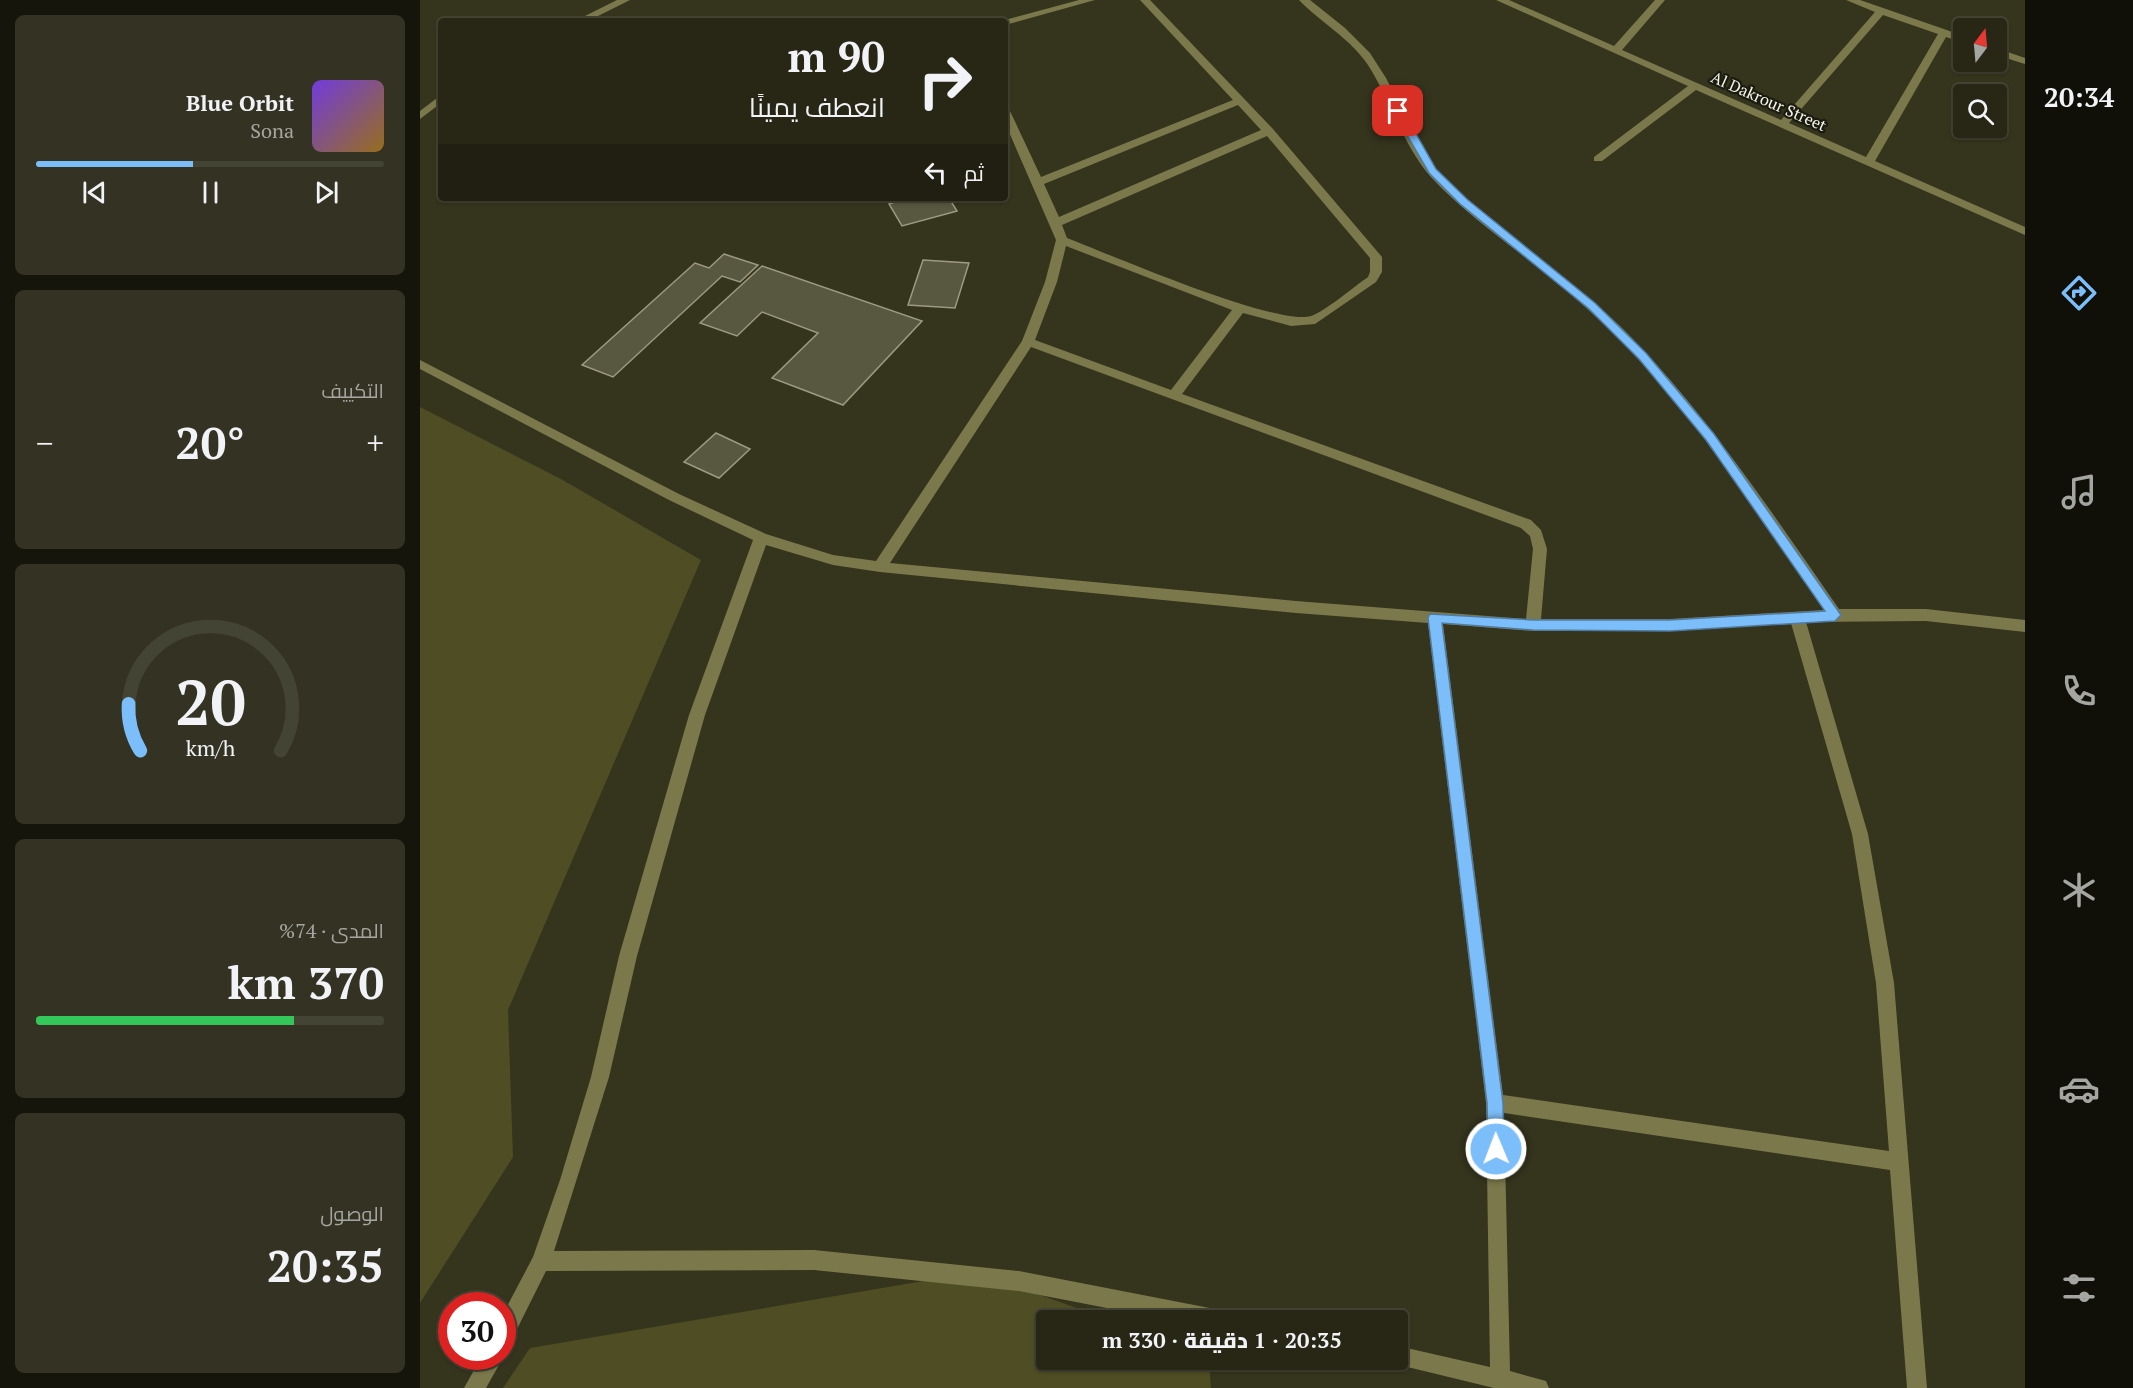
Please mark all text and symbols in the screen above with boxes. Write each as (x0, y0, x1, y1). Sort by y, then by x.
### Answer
north arrow (1953, 18, 2007, 72)
map controls (1953, 18, 2007, 138)
text: 90 m (787, 28, 885, 84)
icon: right (906, 42, 984, 120)
street label: Al Dakrour Street (1708, 66, 1830, 136)
text: 20:34 (2044, 79, 2114, 115)
button: search (1953, 84, 2007, 138)
pin (1372, 85, 1423, 136)
text: Blue Orbit (186, 88, 294, 117)
text: انعطف يمينًا (749, 89, 885, 125)
icon: arrive (1381, 94, 1414, 127)
text: Sona (250, 117, 294, 144)
icon: left (919, 156, 952, 189)
text: ثم (964, 158, 984, 187)
icon: previous (78, 176, 111, 209)
icon: pause (194, 176, 227, 209)
icon: next (310, 176, 343, 209)
icon: directions (2058, 272, 2100, 314)
text: التكييف (321, 377, 384, 404)
text: 20° (175, 412, 245, 472)
text: − (36, 421, 54, 464)
text: + (366, 421, 384, 464)
icon: music (2058, 471, 2100, 513)
text: 20 (175, 660, 245, 743)
icon: phone (2058, 670, 2100, 712)
text: km/h (185, 734, 235, 762)
icon: climate (2058, 869, 2100, 911)
text: المدى · 74% (279, 917, 384, 944)
text: 370 km (228, 952, 384, 1012)
icon: car (2058, 1068, 2100, 1110)
position arrow (1464, 1117, 1528, 1181)
text: الوصول (320, 1200, 384, 1227)
text: 20:35 (267, 1235, 384, 1295)
icon: filters (2058, 1267, 2100, 1309)
speed limit sign: 30 (438, 1292, 516, 1370)
text: 20:35 · 1 دقيقة · 330 m (1102, 1325, 1342, 1354)

